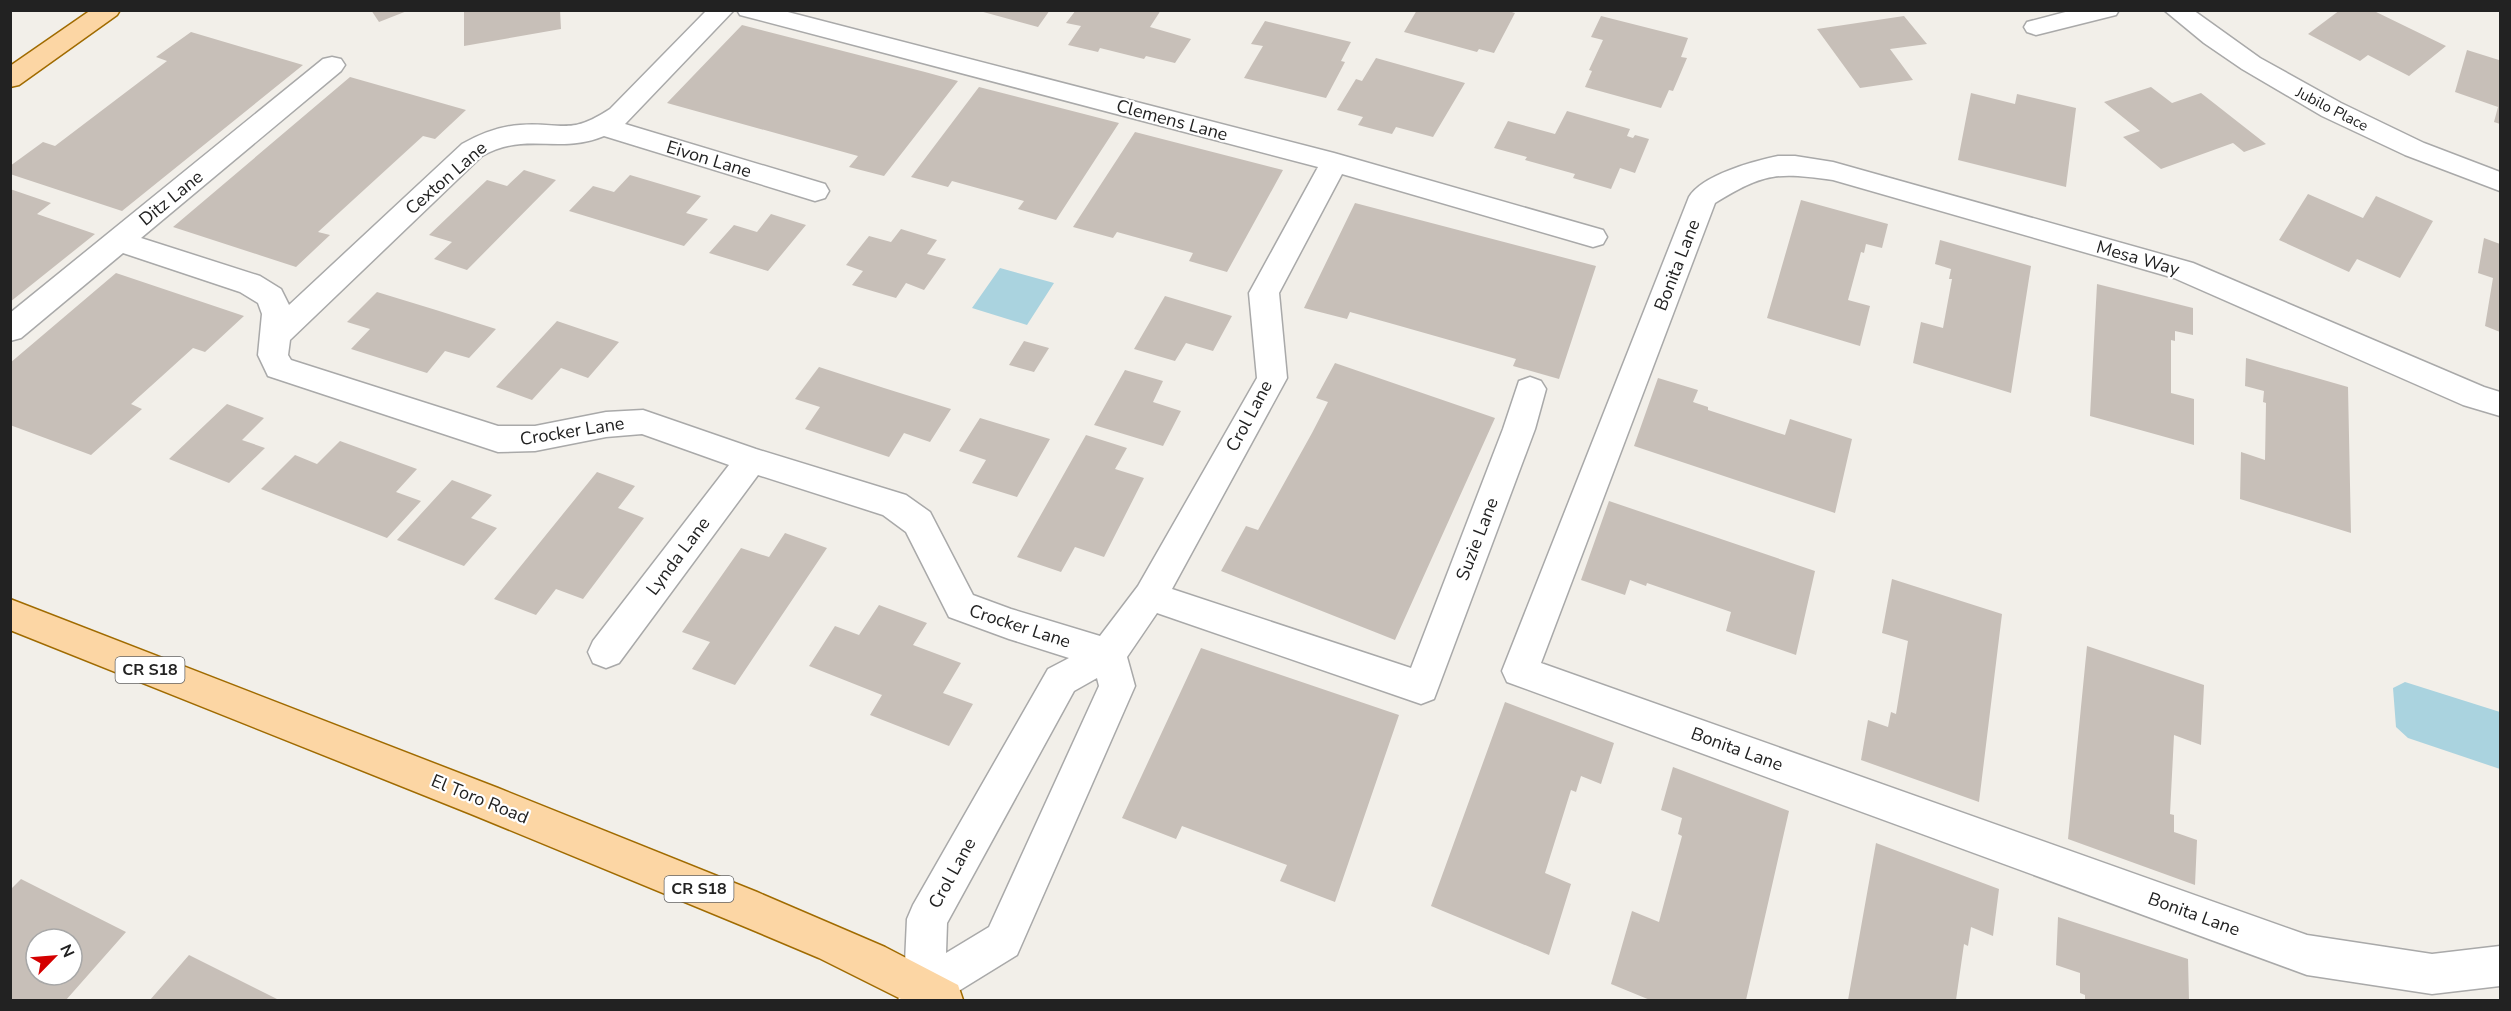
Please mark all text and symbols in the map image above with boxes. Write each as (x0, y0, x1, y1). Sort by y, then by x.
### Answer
street label: Jubilo Place (2291, 82, 2372, 136)
street label: Clemens Lane (1114, 94, 1230, 146)
street label: Eivon Lane (664, 135, 754, 183)
street label: Cexton Lane (400, 136, 492, 220)
street label: Ditz Lane (134, 165, 208, 231)
street label: Bonita Lane (1649, 216, 1705, 314)
street label: Mesa Way (2094, 235, 2183, 281)
street label: Crol Lane (1220, 376, 1278, 456)
street label: Crocker Lane (518, 411, 626, 451)
street label: Suzie Lane (1450, 494, 1504, 584)
street label: Lynda Lane (641, 512, 715, 600)
street label: Crocker Lane (966, 598, 1074, 654)
road number: CR S18 (116, 657, 184, 683)
street label: Bonita Lane (1688, 721, 1786, 777)
street label: El Toro Road (428, 769, 532, 829)
street label: Crol Lane (923, 833, 981, 913)
road number: CR S18 (664, 876, 734, 902)
street label: Bonita Lane (2145, 886, 2243, 942)
north arrow (24, 927, 84, 987)
text: N (54, 941, 79, 961)

